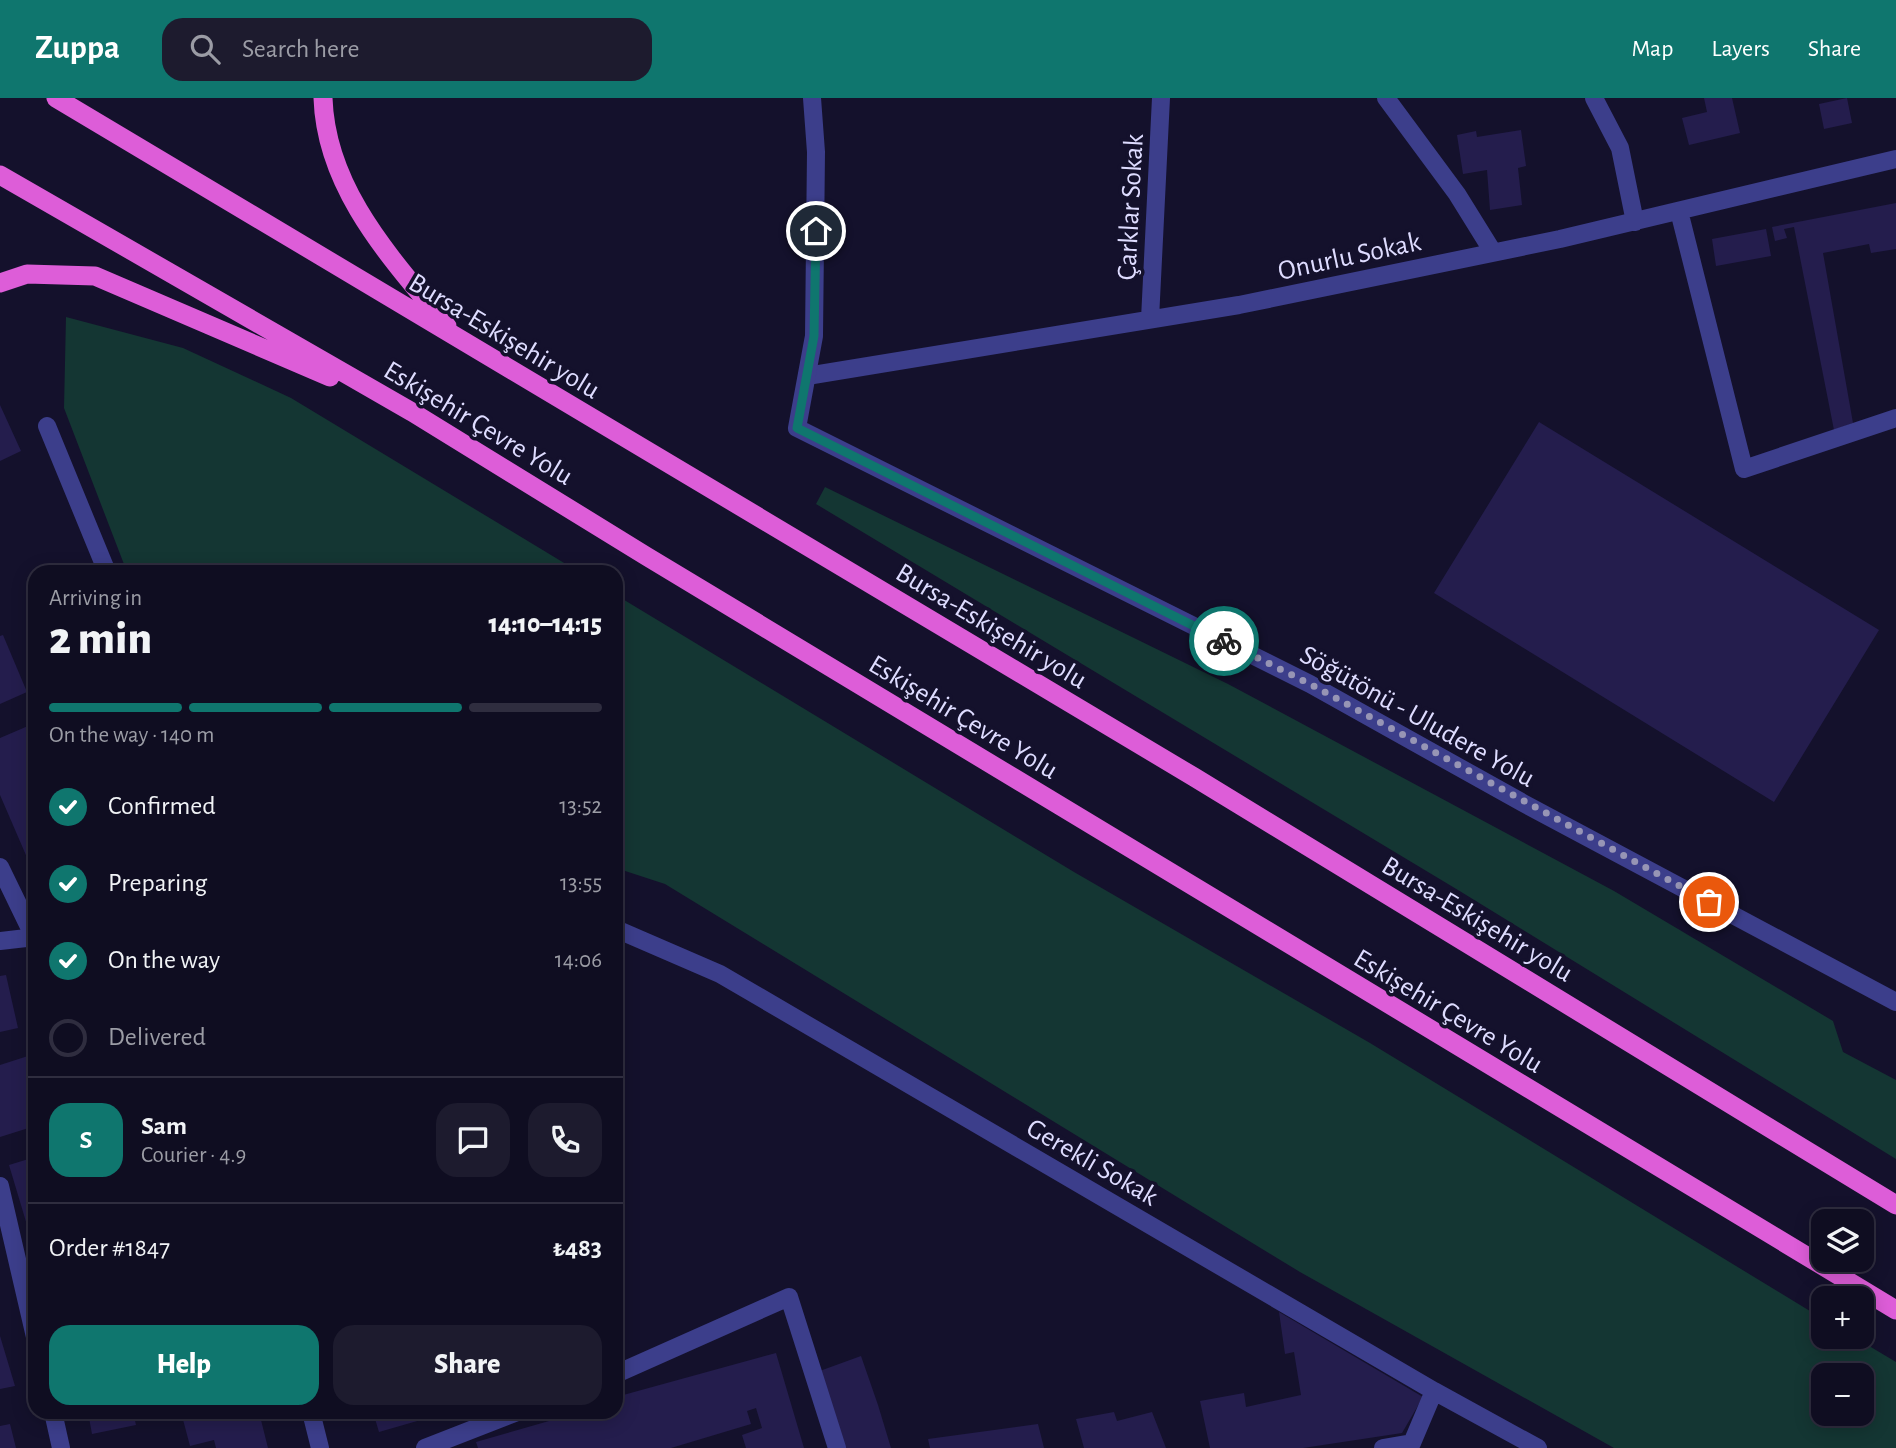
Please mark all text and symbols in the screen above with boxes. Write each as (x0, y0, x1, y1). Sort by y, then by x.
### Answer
search box (162, 18, 652, 81)
icon: search (186, 30, 224, 68)
text: Zuppa (35, 32, 120, 65)
text: Search here (242, 36, 359, 62)
text: Map (1631, 37, 1673, 61)
text: Layers (1711, 37, 1770, 61)
text: Share (1808, 37, 1861, 61)
street label: Çarklar Sokak (1113, 133, 1149, 281)
pin (786, 201, 846, 261)
icon: home (797, 212, 835, 250)
street label: Onurlu Sokak (1275, 228, 1424, 286)
street label: Bursa-Eskişehir yolu (404, 269, 604, 405)
street label: Eskişehir Çevre Yolu (379, 356, 577, 491)
street label: Bursa-Eskişehir yolu (891, 559, 1091, 695)
text: Arriving in (49, 587, 142, 610)
courier (1189, 606, 1259, 676)
text: 14:10–14:15 (489, 611, 602, 637)
text: 2 min (49, 616, 152, 662)
icon: bike (1205, 622, 1243, 660)
street label: Söğütönü - Uludere Yolu (1295, 641, 1539, 793)
street label: Eskişehir Çevre Yolu (864, 650, 1062, 785)
text: On the way · 140 m (49, 724, 214, 747)
icon: check (49, 788, 87, 826)
text: Confirmed (108, 793, 216, 819)
text: 13:52 (559, 795, 602, 818)
street label: Bursa-Eskişehir yolu (1377, 852, 1577, 988)
icon: check (49, 865, 87, 903)
text: Preparing (108, 870, 207, 896)
text: 13:55 (560, 872, 602, 895)
pin (1679, 872, 1739, 932)
icon: bag (1690, 883, 1728, 921)
icon: check (49, 942, 87, 980)
street label: Eskişehir Çevre Yolu (1349, 944, 1547, 1079)
text: On the way (108, 947, 220, 973)
text: 14:06 (555, 949, 602, 972)
text: Delivered (108, 1024, 206, 1050)
button: chat (436, 1103, 510, 1177)
button: phone (528, 1103, 602, 1177)
text: Sam (141, 1113, 187, 1139)
street label: Gerekli Sokak (1022, 1114, 1163, 1212)
text: S (80, 1127, 92, 1153)
text: Courier · 4.9 (141, 1144, 246, 1167)
map controls (1811, 1209, 1874, 1426)
button: layers (1811, 1209, 1874, 1272)
text: Order #1847 (49, 1235, 170, 1261)
text: ₺483 (553, 1235, 602, 1261)
button: + (1811, 1286, 1874, 1349)
button: Help (49, 1325, 319, 1405)
button: Share (333, 1325, 602, 1405)
button: − (1811, 1363, 1874, 1426)

